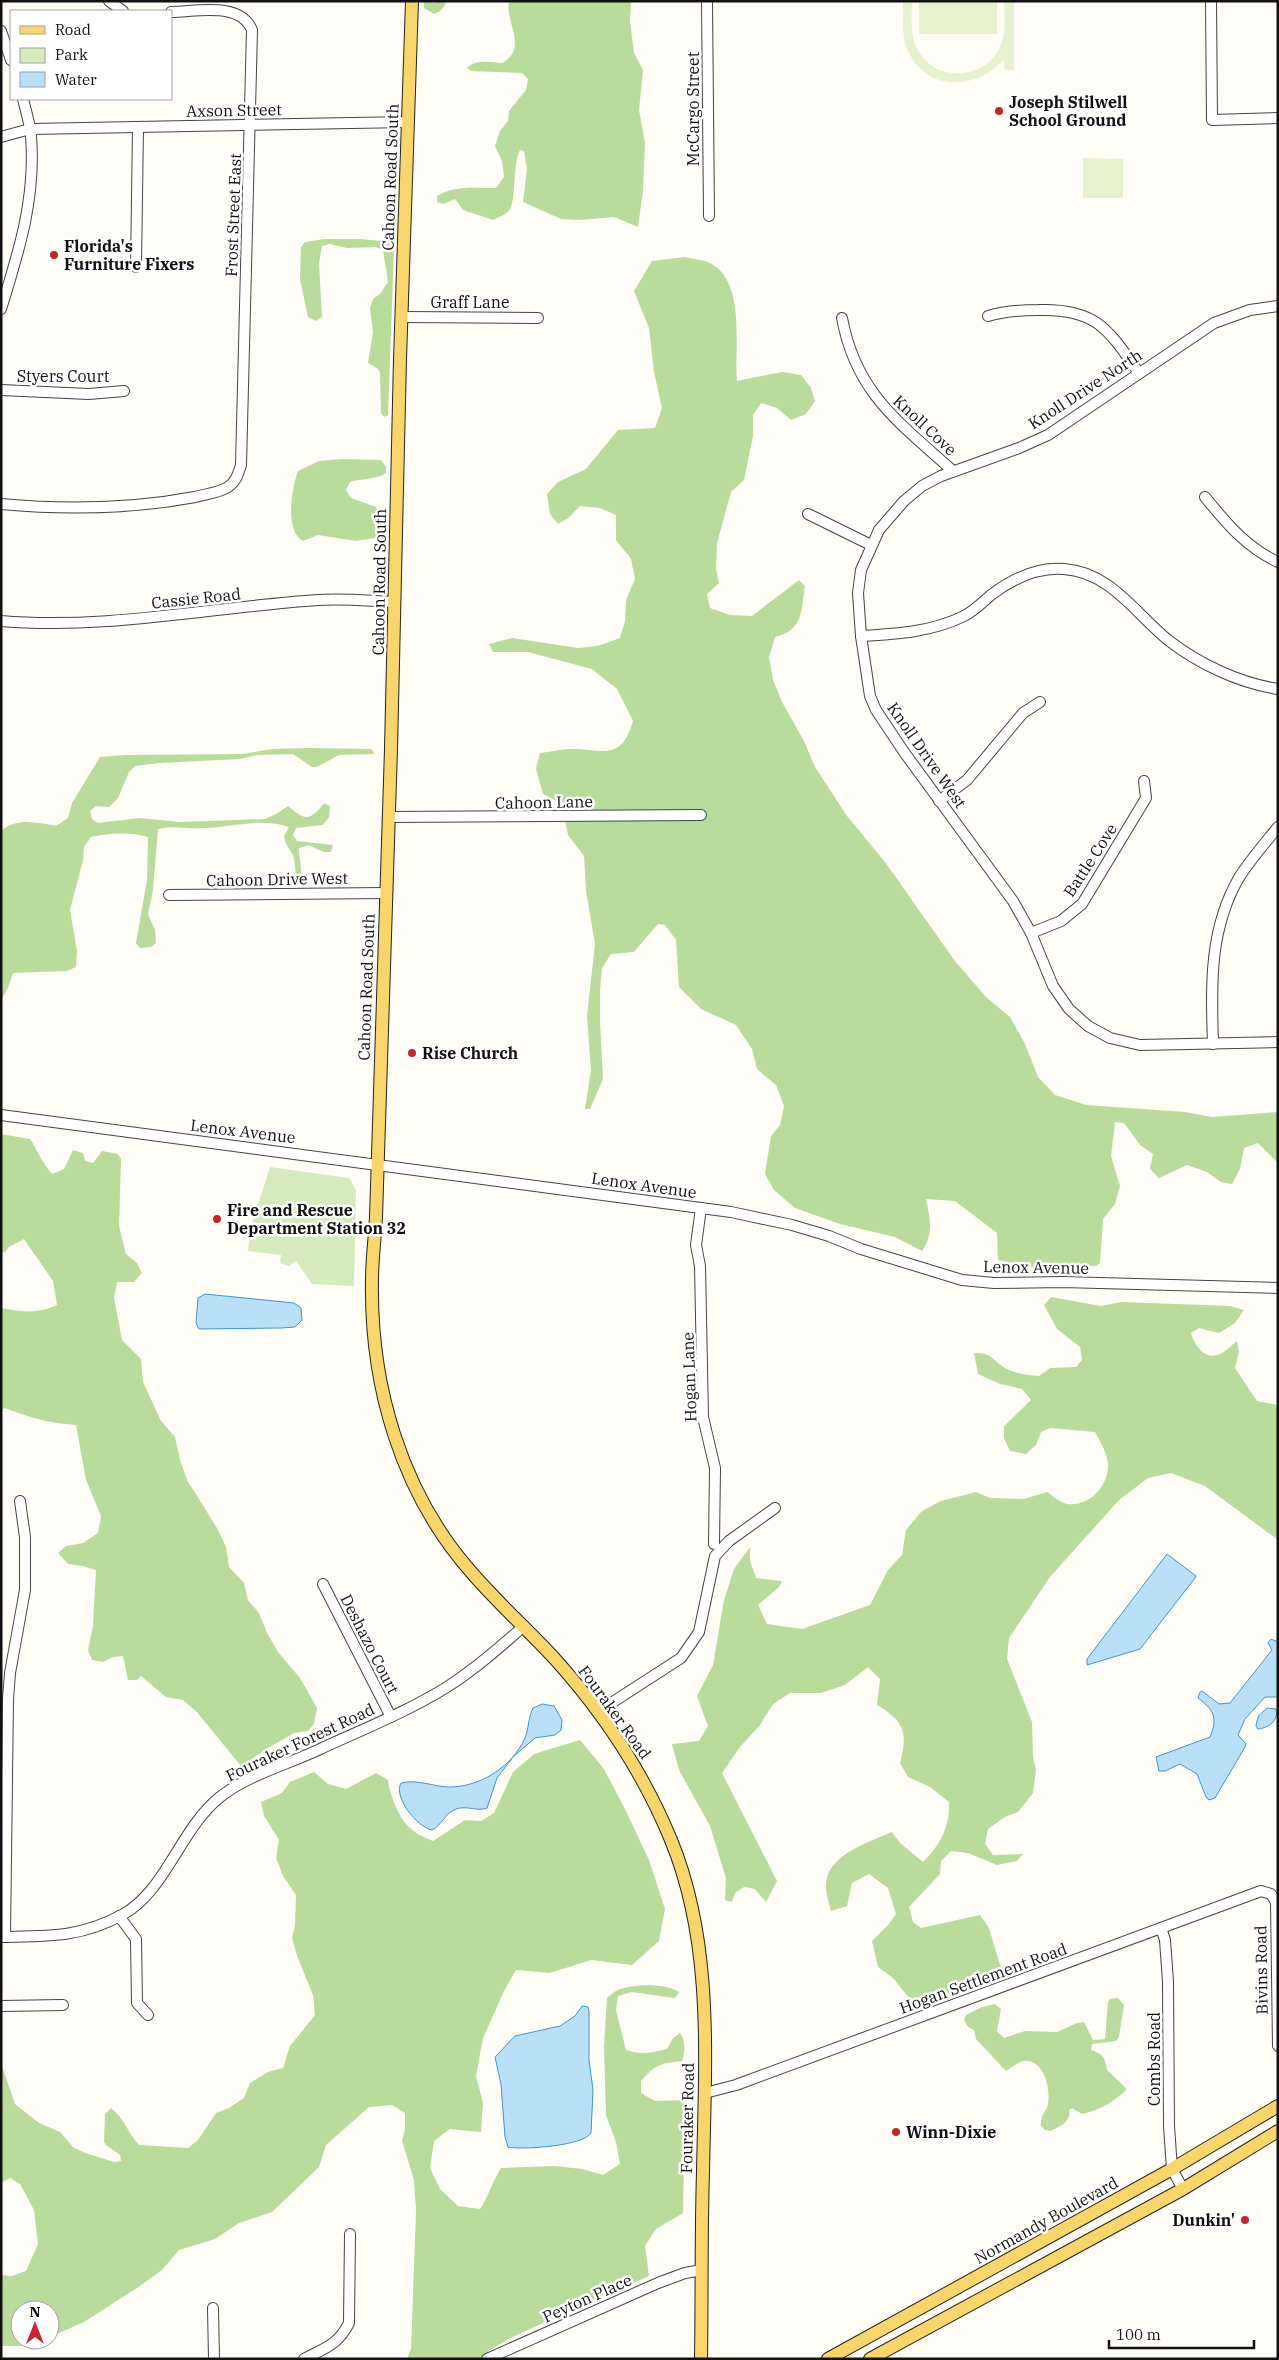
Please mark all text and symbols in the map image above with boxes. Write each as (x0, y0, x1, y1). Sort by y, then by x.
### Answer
legend (10, 10, 172, 100)
text: Road (55, 20, 91, 39)
text: Park (55, 45, 88, 64)
street label: McCargo Street (683, 51, 703, 166)
text: Water (55, 70, 97, 89)
place label: Joseph Stilwell School Ground (1009, 92, 1128, 130)
street label: Axson Street (186, 99, 282, 121)
street label: Cahoon Road South (377, 103, 403, 251)
marker: Joseph Stilwell School Ground (993, 105, 1005, 117)
street label: Frost Street East (221, 152, 245, 277)
place label: Florida's Furniture Fixers (64, 236, 194, 274)
marker: Florida's Furniture Fixers (48, 249, 60, 261)
street label: Graff Lane (431, 292, 509, 312)
street label: Knoll Drive North (1024, 345, 1146, 433)
street label: Styers Court (17, 366, 110, 386)
street label: Knoll Cove (889, 390, 961, 460)
street label: Cahoon Road South (368, 508, 390, 656)
street label: Cassie Road (150, 583, 242, 613)
street label: Knoll Drive West (883, 698, 971, 812)
street label: Cahoon Lane (495, 791, 593, 813)
street label: Battle Cove (1059, 820, 1121, 900)
street label: Cahoon Drive West (206, 868, 348, 890)
street label: Cahoon Road South (353, 913, 379, 1061)
place label: Rise Church (422, 1043, 518, 1063)
marker: Rise Church (406, 1047, 418, 1059)
street label: Lenox Avenue (189, 1115, 297, 1147)
street label: Lenox Avenue (590, 1168, 698, 1202)
place label: Fire and Rescue Department Station 32 (227, 1200, 406, 1238)
marker: Fire and Rescue Department Station 32 (211, 1213, 223, 1225)
street label: Lenox Avenue (983, 1256, 1089, 1278)
street label: Hogan Lane (677, 1332, 701, 1422)
street label: Deshazo Court (336, 1591, 404, 1697)
street label: Fouraker Road (574, 1661, 656, 1763)
street label: Fouraker Forest Road (222, 1699, 378, 1785)
street label: Bivins Road (1250, 1925, 1272, 2015)
street label: Hogan Settlement Road (896, 1938, 1070, 2018)
street label: Combs Road (1144, 2012, 1164, 2106)
street label: Fouraker Road (676, 2062, 698, 2174)
place label: Winn-Dixie (906, 2122, 996, 2142)
marker: Winn-Dixie (890, 2126, 902, 2138)
street label: Normandy Boulevard (970, 2172, 1122, 2268)
place label: Dunkin' (1172, 2210, 1235, 2230)
marker: Dunkin' (1239, 2214, 1251, 2226)
street label: Peyton Place (539, 2269, 635, 2327)
north arrow (10, 2300, 60, 2350)
text: N (29, 2303, 41, 2321)
scale bar (1109, 2318, 1254, 2350)
text: 100 m (1116, 2325, 1161, 2344)

